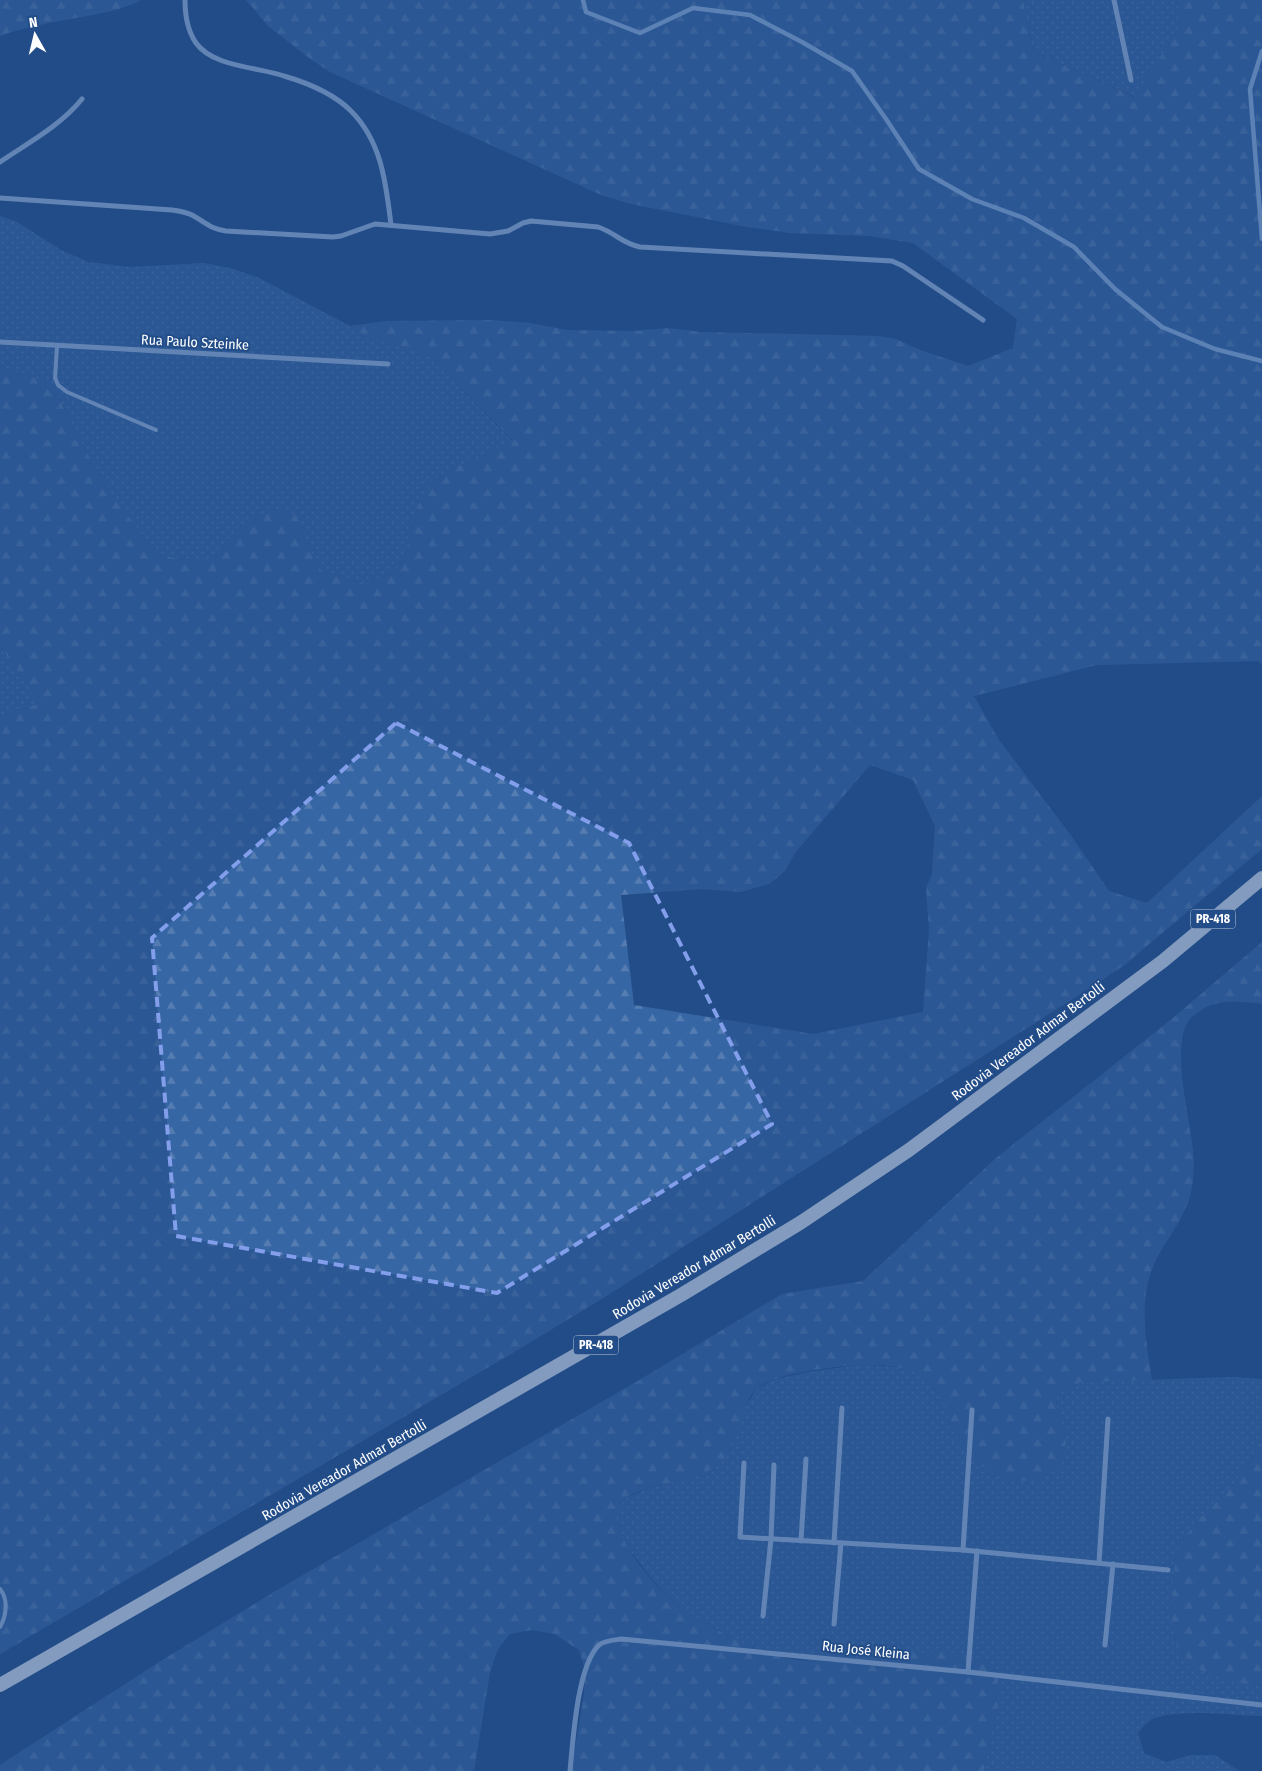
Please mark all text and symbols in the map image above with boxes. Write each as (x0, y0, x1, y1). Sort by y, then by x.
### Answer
north arrow (10, 10, 60, 60)
text: N (28, 14, 39, 32)
street label: Rua Paulo Szteinke (141, 331, 249, 354)
road number: PR-418 (1190, 910, 1236, 929)
street label: Rodovia Vereador Admar Bertolli (948, 978, 1108, 1105)
street label: Rodovia Vereador Admar Bertolli (610, 1212, 779, 1323)
road number: PR-418 (574, 1336, 618, 1354)
street label: Rodovia Vereador Admar Bertolli (259, 1416, 430, 1525)
street label: Rua José Kleina (821, 1637, 911, 1664)

